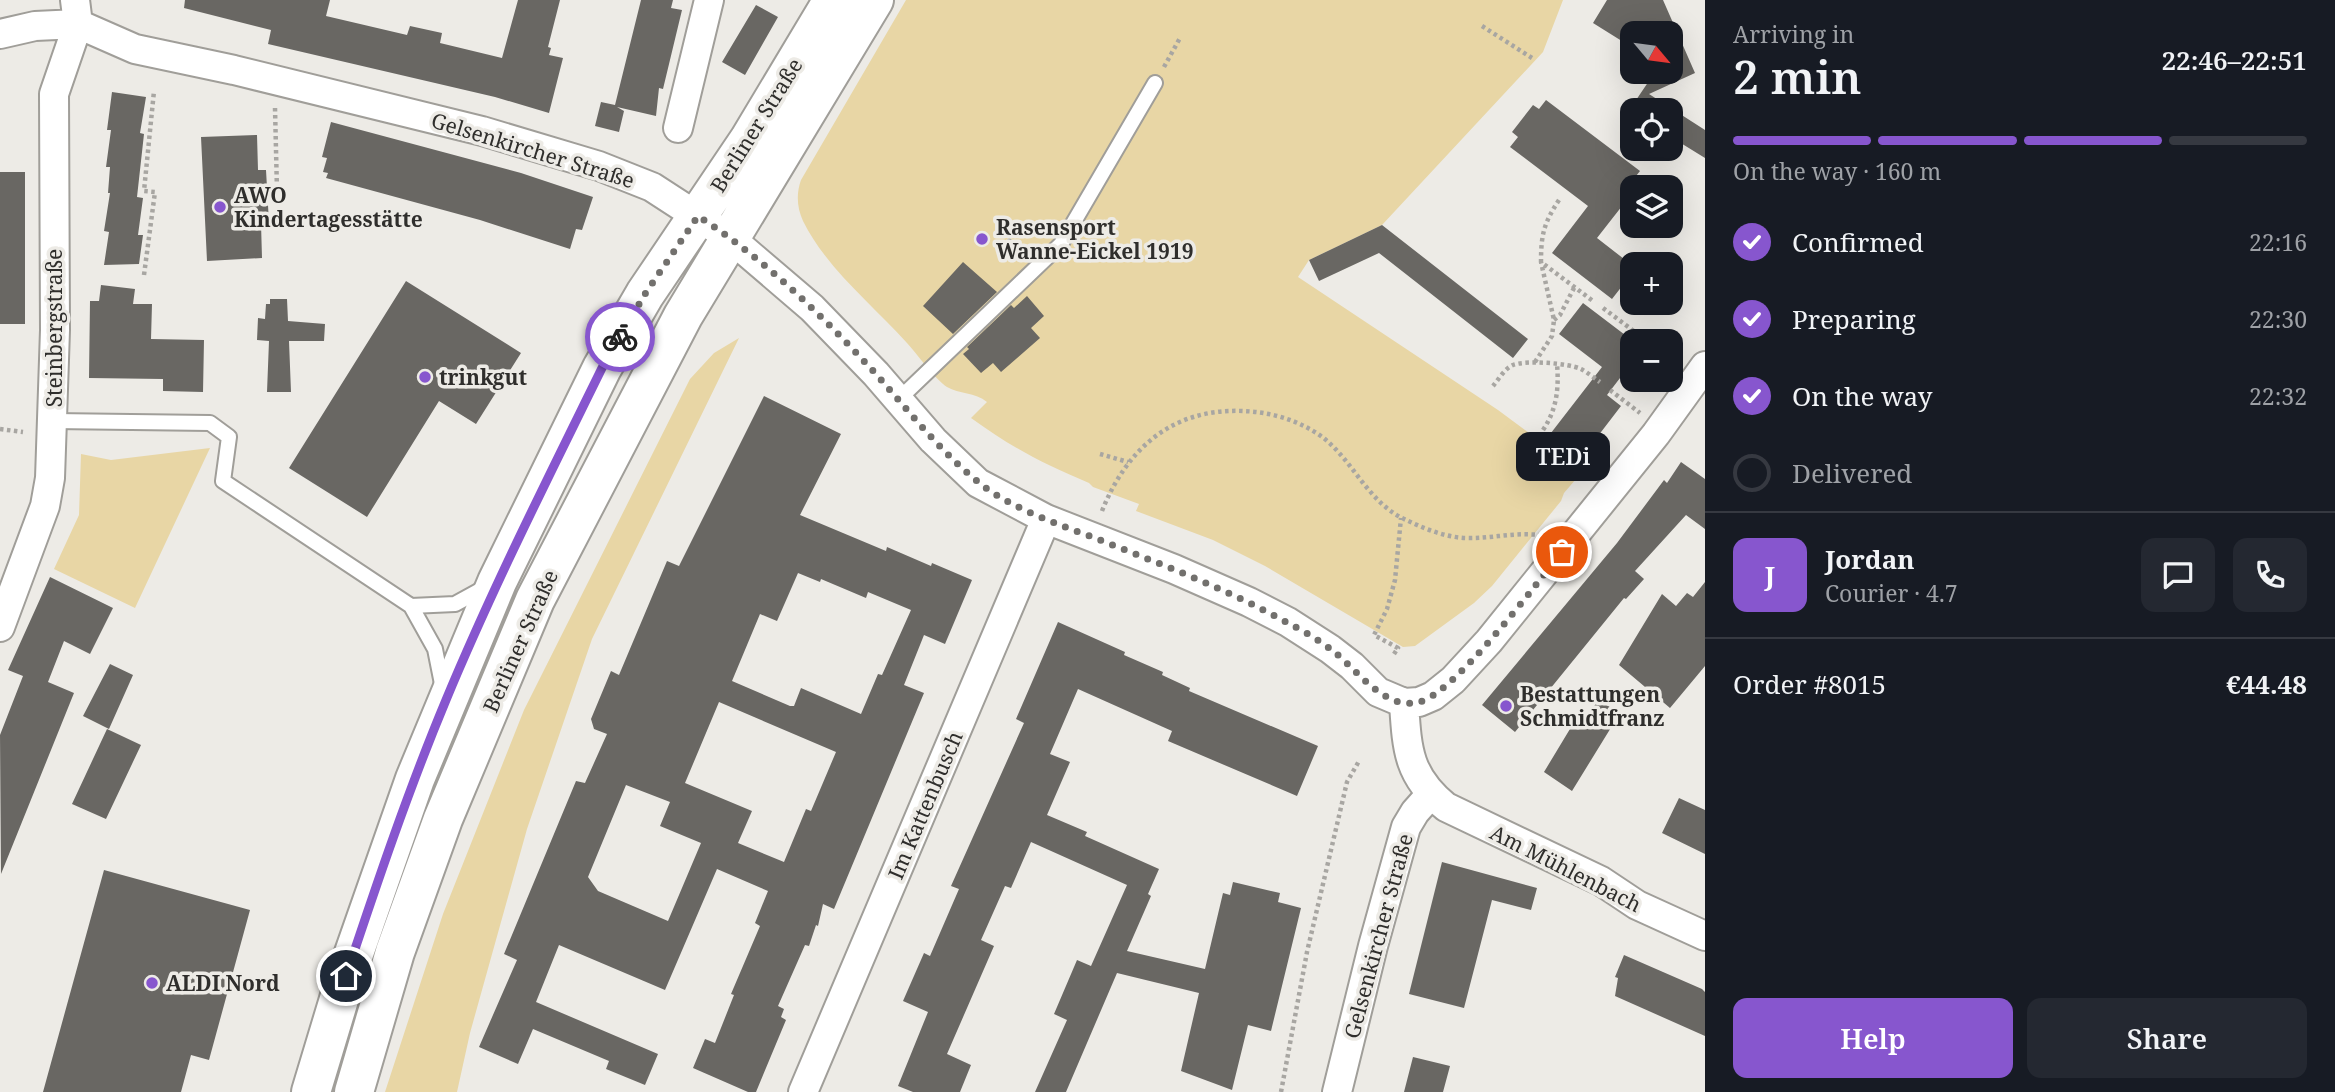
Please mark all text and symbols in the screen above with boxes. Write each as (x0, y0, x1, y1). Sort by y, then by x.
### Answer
text: Arriving in (1733, 18, 1854, 50)
north arrow (1620, 21, 1684, 84)
map controls (1620, 21, 1683, 392)
text: 22:46–22:51 (2161, 42, 2307, 78)
text: 2 min (1733, 45, 1861, 107)
street label: Berliner Straße (704, 53, 808, 197)
button: locate (1620, 98, 1683, 161)
street label: Gelsenkircher Straße (428, 106, 638, 194)
text: On the way · 160 m (1733, 155, 1941, 187)
button: layers (1620, 175, 1683, 238)
place label: AWO Kindertagesstätte (234, 181, 423, 233)
marker: AWO Kindertagesstätte (212, 199, 228, 215)
place label: Rasensport Wanne-Eickel 1919 (996, 213, 1194, 265)
icon: check (1733, 223, 1771, 261)
text: Confirmed (1792, 224, 1924, 260)
text: 22:16 (2249, 226, 2307, 258)
marker: Rasensport Wanne-Eickel 1919 (974, 231, 990, 247)
street label: Steinbergstraße (40, 249, 68, 407)
button: + (1620, 252, 1683, 315)
icon: check (1733, 300, 1771, 338)
text: Preparing (1792, 301, 1916, 337)
courier (585, 302, 655, 372)
text: 22:30 (2249, 303, 2307, 335)
icon: bike (601, 318, 639, 356)
button: − (1620, 329, 1683, 392)
place label: trinkgut (439, 363, 528, 391)
marker: trinkgut (417, 369, 433, 385)
icon: check (1733, 377, 1771, 415)
text: On the way (1792, 378, 1932, 414)
text: 22:32 (2249, 380, 2307, 412)
callout: TEDi (1515, 433, 1609, 482)
text: TEDi (1536, 440, 1590, 472)
text: Delivered (1792, 455, 1912, 491)
pin (1532, 522, 1592, 582)
icon: bag (1543, 533, 1581, 571)
button: chat (2141, 538, 2215, 612)
button: phone (2233, 538, 2307, 612)
text: Jordan (1825, 541, 1915, 577)
text: J (1765, 557, 1775, 593)
street label: Berliner Straße (476, 565, 564, 717)
text: Courier · 4.7 (1825, 577, 1958, 609)
text: Order #8015 (1733, 666, 1886, 702)
text: €44.48 (2226, 666, 2307, 702)
place label: Bestattungen Schmidtfranz (1520, 680, 1664, 732)
marker: Bestattungen Schmidtfranz (1498, 698, 1514, 714)
street label: Im Kattenbusch (881, 727, 969, 883)
street label: Am Mühlenbach (1486, 818, 1646, 918)
street label: Gelsenkircher Straße (1337, 830, 1419, 1042)
pin (316, 946, 376, 1006)
icon: home (327, 957, 365, 995)
place label: ALDI Nord (166, 969, 280, 997)
marker: ALDI Nord (144, 975, 160, 991)
button: Help (1733, 998, 2013, 1078)
button: Share (2027, 998, 2307, 1078)

